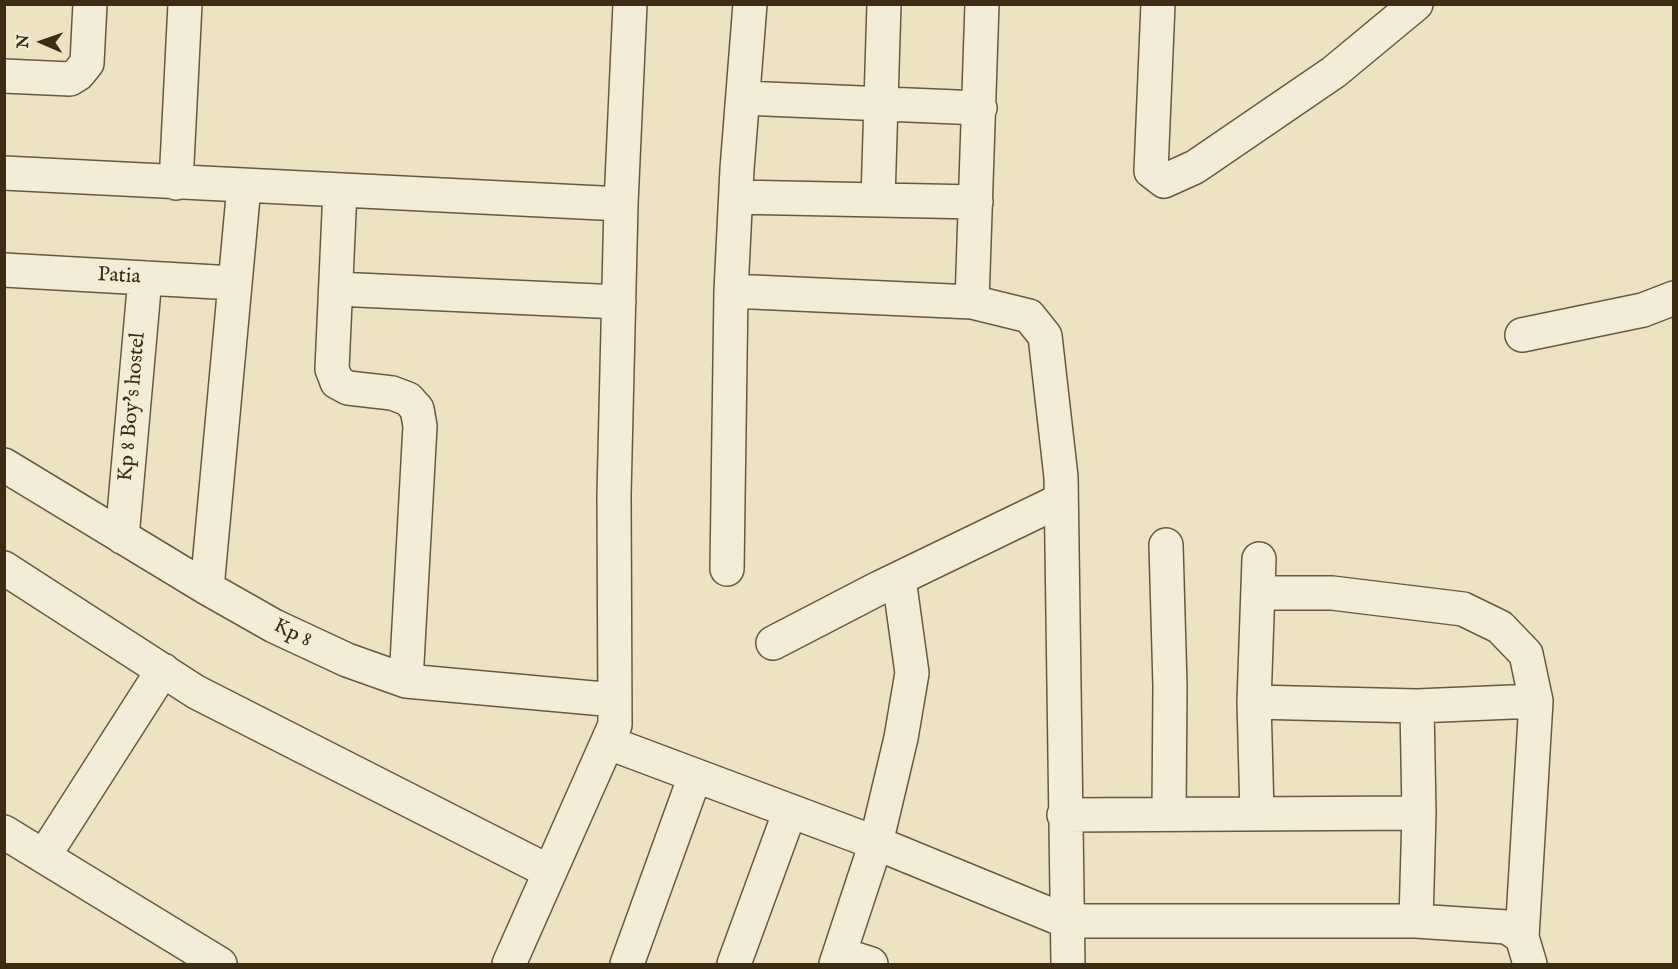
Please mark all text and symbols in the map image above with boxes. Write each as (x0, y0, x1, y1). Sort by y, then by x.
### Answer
north arrow (12, 12, 72, 72)
text: N (14, 34, 34, 49)
street label: Patia (97, 263, 141, 291)
street label: Kp 8 Boy's hostel (114, 332, 152, 482)
street label: Kp 8 (269, 614, 315, 654)

